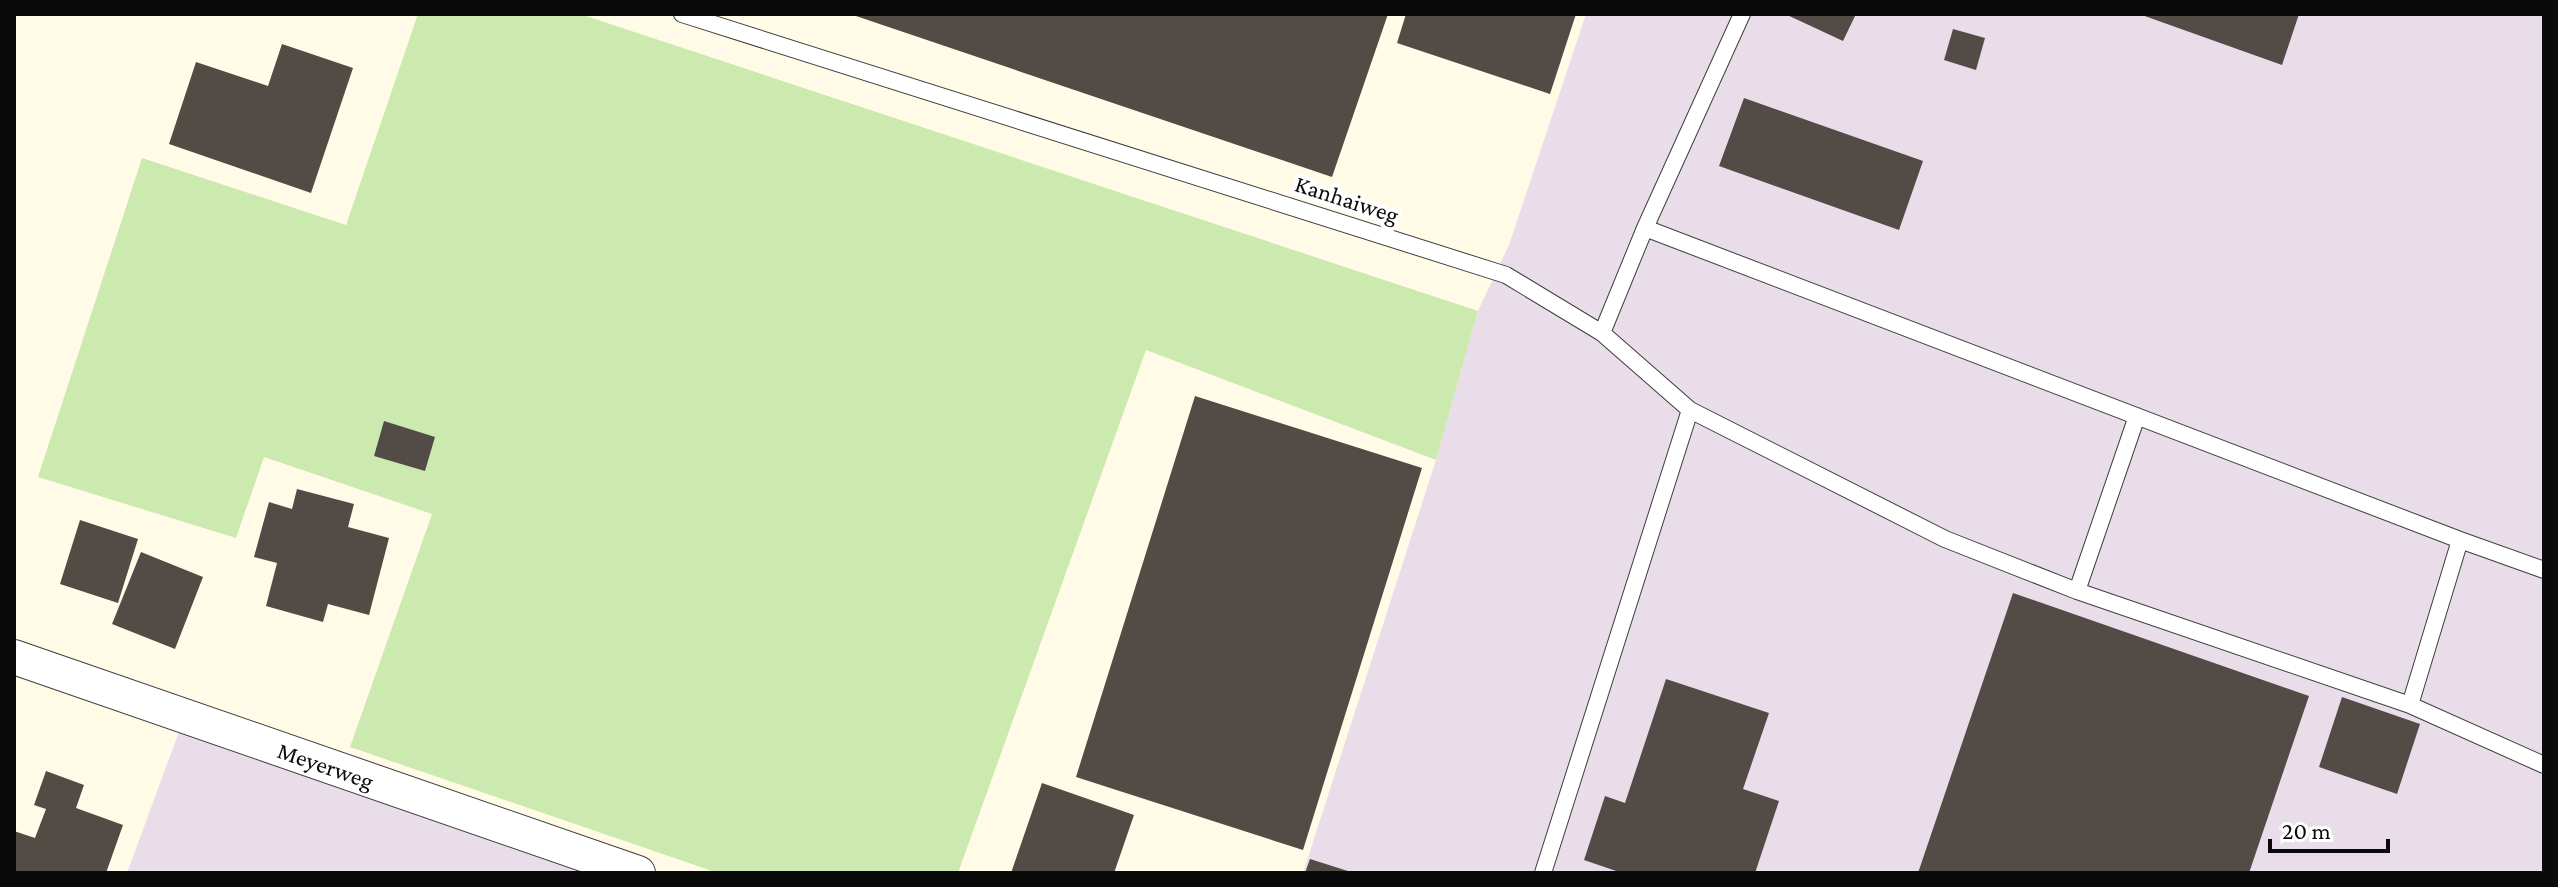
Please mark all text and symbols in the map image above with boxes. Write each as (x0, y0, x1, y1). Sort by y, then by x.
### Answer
street label: Kanhaiweg (1292, 170, 1403, 229)
street label: Meyerweg (274, 736, 378, 794)
scale bar (2270, 803, 2388, 853)
text: 20 m (2282, 817, 2331, 844)

